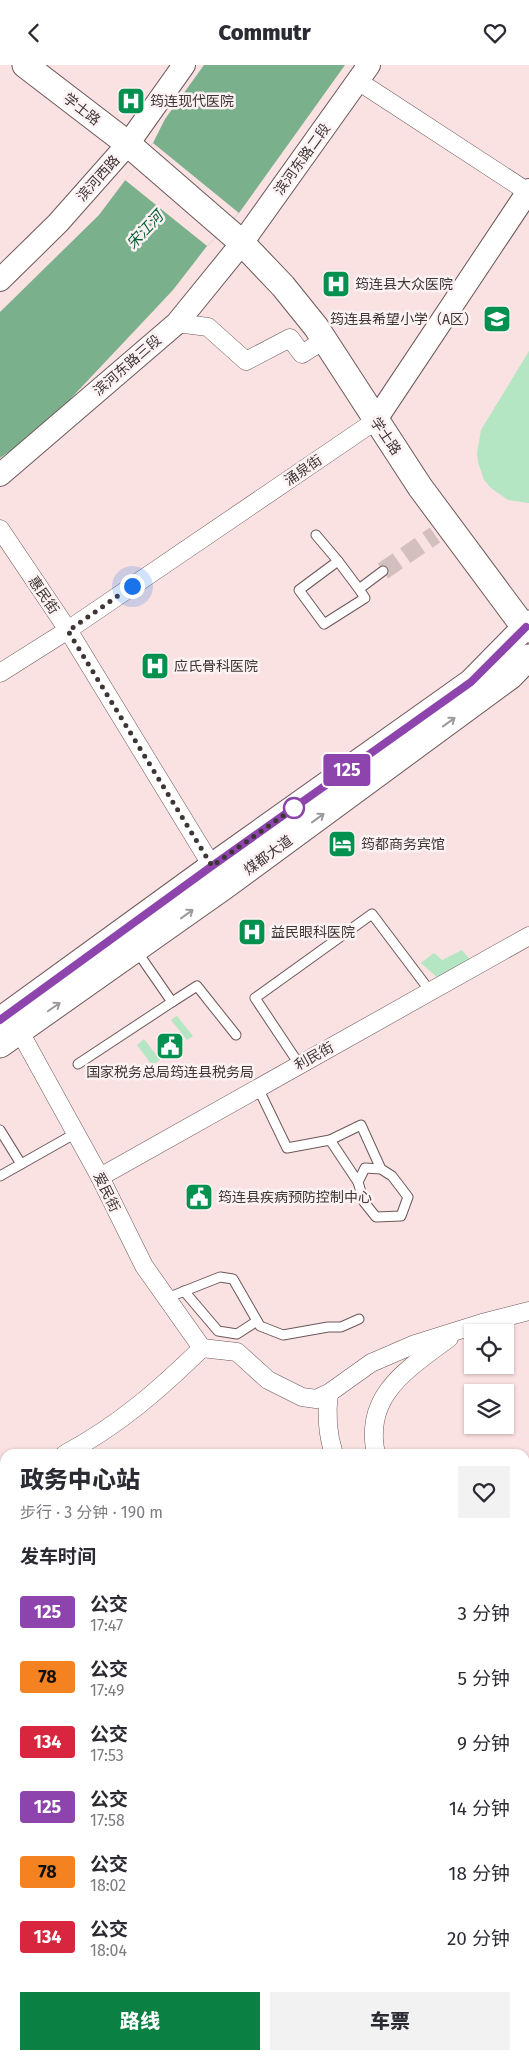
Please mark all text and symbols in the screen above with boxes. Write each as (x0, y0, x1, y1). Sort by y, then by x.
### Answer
icon: back (20, 19, 48, 47)
text: Commutr (218, 19, 311, 46)
icon: heart (481, 19, 509, 47)
hospital icon: 筠连现代医院 (116, 86, 146, 116)
street label: 学士路 (60, 90, 103, 129)
place label: 筠连现代医院 (150, 93, 234, 110)
street label: 滨河东路二段 (271, 120, 334, 198)
street label: 滨河西路 (73, 152, 123, 205)
water label: 宋江河 (123, 205, 169, 253)
hospital icon: 筠连县大众医院 (321, 269, 351, 299)
place label: 筠连县大众医院 (355, 276, 453, 293)
school or university icon: 筠连县希望小学（A区） (482, 304, 512, 334)
place label: 筠连县希望小学（A区） (330, 311, 478, 328)
street label: 滨河东路三段 (90, 331, 165, 399)
street label: 学士路 (367, 414, 404, 458)
street label: 涌泉街 (281, 452, 325, 489)
street label: 惠民街 (25, 573, 62, 617)
your location (120, 574, 145, 599)
hospital icon: 应氏骨科医院 (140, 651, 170, 681)
place label: 应氏骨科医院 (174, 658, 258, 675)
one-way arrow (442, 716, 455, 727)
line badge: 125 (318, 754, 376, 786)
text: 125 (333, 759, 361, 781)
unlabelled marker (283, 797, 305, 819)
one-way arrow (311, 813, 325, 823)
hotel icon: 筠都商务宾馆 (327, 829, 357, 859)
street label: 煤都大道 (241, 832, 296, 879)
place label: 筠都商务宾馆 (361, 836, 445, 853)
one-way arrow (180, 908, 193, 919)
hospital icon: 益民眼科医院 (237, 917, 267, 947)
place label: 益民眼科医院 (271, 924, 355, 941)
one-way arrow (47, 1002, 61, 1012)
public building icon: 国家税务总局筠连县税务局 (155, 1031, 185, 1061)
street label: 利民街 (292, 1039, 337, 1074)
place label: 国家税务总局筠连县税务局 (86, 1064, 254, 1081)
street label: 爱民街 (90, 1170, 123, 1215)
public building icon: 筠连县疾病预防控制中心 (184, 1182, 214, 1212)
place label: 筠连县疾病预防控制中心 (218, 1189, 372, 1206)
map controls (464, 1324, 514, 1434)
button: locate (464, 1324, 514, 1374)
button: layers (464, 1384, 514, 1434)
text: 政务中心站 (20, 1466, 140, 1494)
button: heart (458, 1466, 510, 1518)
text: 步行 · 3 分钟 · 190 m (20, 1503, 163, 1522)
text: 发车时间 (20, 1545, 96, 1568)
text: 公交 (90, 1593, 128, 1616)
text: 125 (34, 1601, 61, 1623)
text: 3 分钟 (457, 1602, 510, 1625)
text: 17:47 (90, 1616, 123, 1635)
text: 公交 (90, 1658, 128, 1681)
text: 78 (38, 1666, 57, 1688)
text: 5 分钟 (457, 1667, 510, 1690)
text: 17:49 (90, 1681, 124, 1700)
text: 公交 (90, 1723, 128, 1746)
text: 134 (34, 1731, 61, 1753)
text: 9 分钟 (457, 1732, 510, 1755)
text: 17:53 (90, 1746, 124, 1765)
text: 公交 (90, 1788, 128, 1811)
text: 125 (34, 1796, 61, 1818)
text: 14 分钟 (449, 1797, 510, 1820)
text: 17:58 (90, 1811, 125, 1830)
text: 公交 (90, 1853, 128, 1876)
text: 78 (38, 1861, 57, 1883)
text: 18 分钟 (448, 1862, 510, 1885)
text: 18:02 (90, 1876, 126, 1895)
text: 公交 (90, 1918, 128, 1941)
text: 134 (34, 1926, 61, 1948)
text: 20 分钟 (447, 1927, 510, 1950)
text: 18:04 (90, 1941, 127, 1960)
button: 路线 (20, 1992, 260, 2050)
button: 车票 (270, 1992, 510, 2050)

